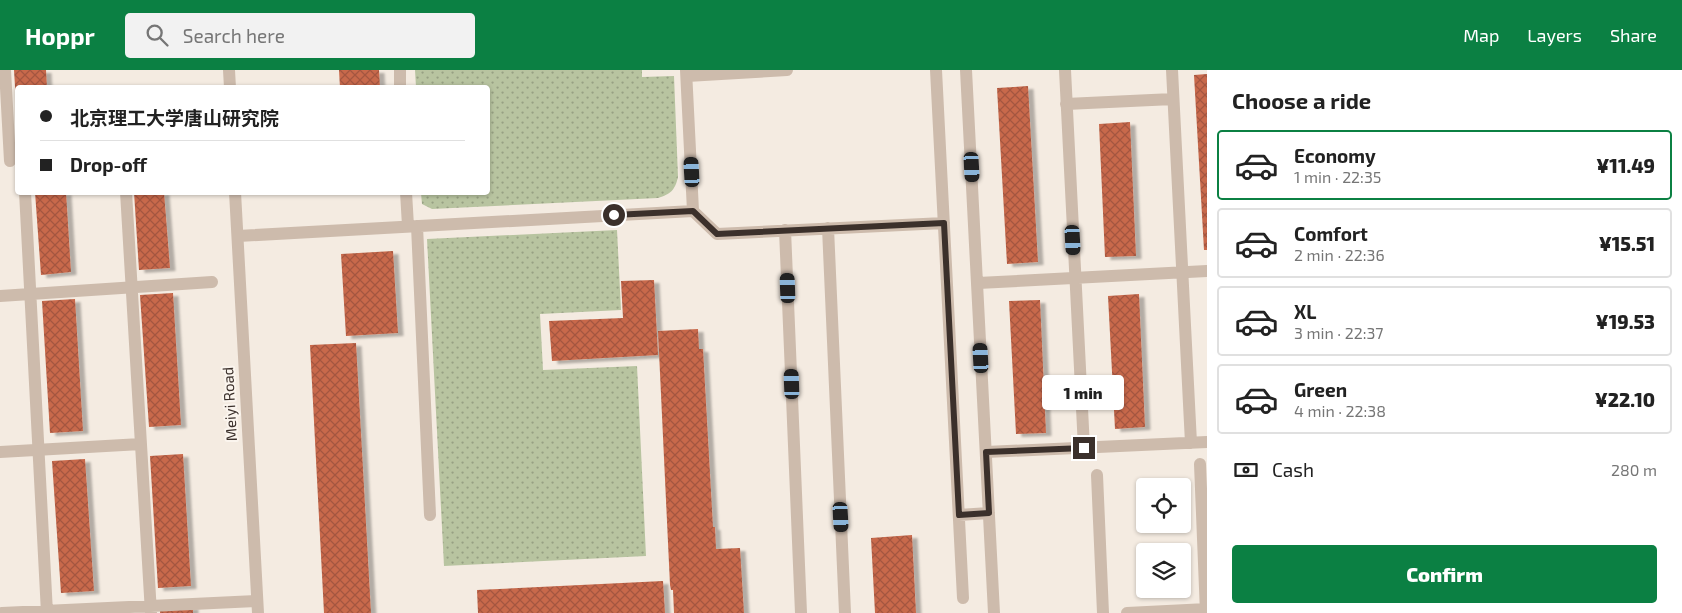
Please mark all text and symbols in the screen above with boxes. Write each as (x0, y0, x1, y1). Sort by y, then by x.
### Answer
search box (125, 13, 475, 58)
text: Hoppr (25, 21, 95, 50)
icon: search (143, 21, 171, 49)
text: Search here (183, 24, 285, 47)
text: Map (1463, 24, 1499, 46)
text: Layers (1527, 24, 1582, 46)
text: Share (1610, 24, 1657, 46)
text: Choose a ride (1232, 87, 1371, 113)
text: 北京理工大学唐山研究院 (70, 106, 279, 129)
icon: car (1234, 143, 1279, 188)
text: Economy (1294, 144, 1376, 167)
car (963, 152, 980, 182)
text: Drop-off (70, 153, 147, 176)
text: ¥11.49 (1596, 154, 1655, 177)
car (683, 157, 700, 187)
text: 1 min · 22:35 (1294, 167, 1381, 186)
route start (603, 204, 625, 226)
icon: car (1234, 221, 1279, 266)
text: Comfort (1294, 222, 1368, 245)
car (1064, 225, 1081, 255)
text: ¥15.51 (1599, 232, 1655, 255)
text: 2 min · 22:36 (1294, 245, 1385, 264)
car (779, 273, 796, 303)
icon: car (1234, 299, 1279, 344)
text: XL (1294, 300, 1316, 323)
text: ¥19.53 (1596, 310, 1655, 333)
text: 3 min · 22:37 (1294, 323, 1384, 342)
car (972, 343, 989, 373)
street label: Meiyi Road (218, 366, 240, 442)
car (783, 369, 800, 399)
callout: 1 min (1043, 376, 1125, 410)
icon: car (1234, 377, 1279, 422)
text: Green (1294, 378, 1347, 401)
text: 1 min (1063, 383, 1103, 402)
text: ¥22.10 (1595, 388, 1655, 411)
text: 4 min · 22:38 (1294, 401, 1386, 420)
route end (1073, 437, 1095, 459)
icon: cash (1232, 456, 1260, 484)
text: Cash (1272, 458, 1314, 481)
text: 280 m (1611, 460, 1657, 479)
map controls (1136, 478, 1191, 598)
button: locate (1136, 478, 1191, 533)
car (832, 502, 849, 532)
button: layers (1136, 543, 1191, 598)
button: Confirm (1232, 545, 1657, 603)

